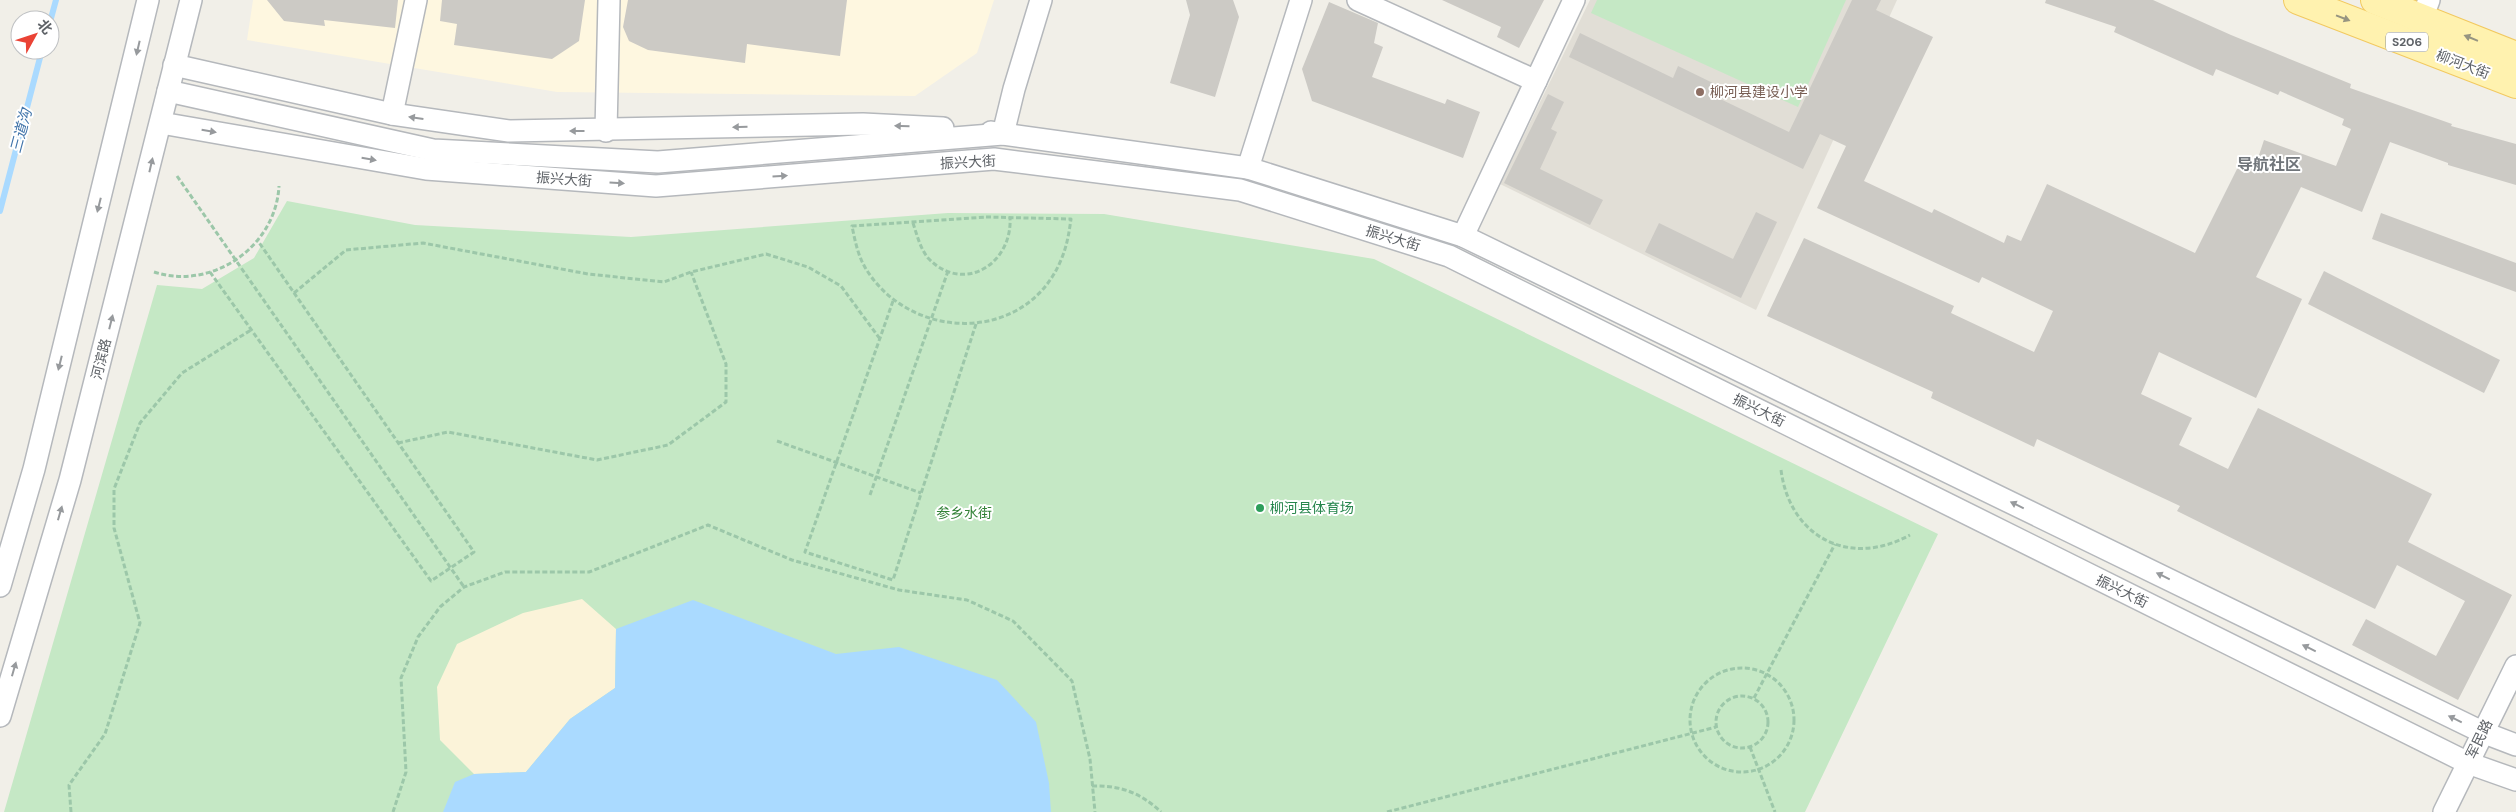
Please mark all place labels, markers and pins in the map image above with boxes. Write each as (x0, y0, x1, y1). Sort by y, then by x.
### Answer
place label: 柳河县建设小学 (1710, 83, 1808, 101)
marker: 柳河县建设小学 (1694, 86, 1706, 98)
place label: 柳河县体育场 (1270, 499, 1354, 517)
marker: 柳河县体育场 (1254, 502, 1266, 514)

